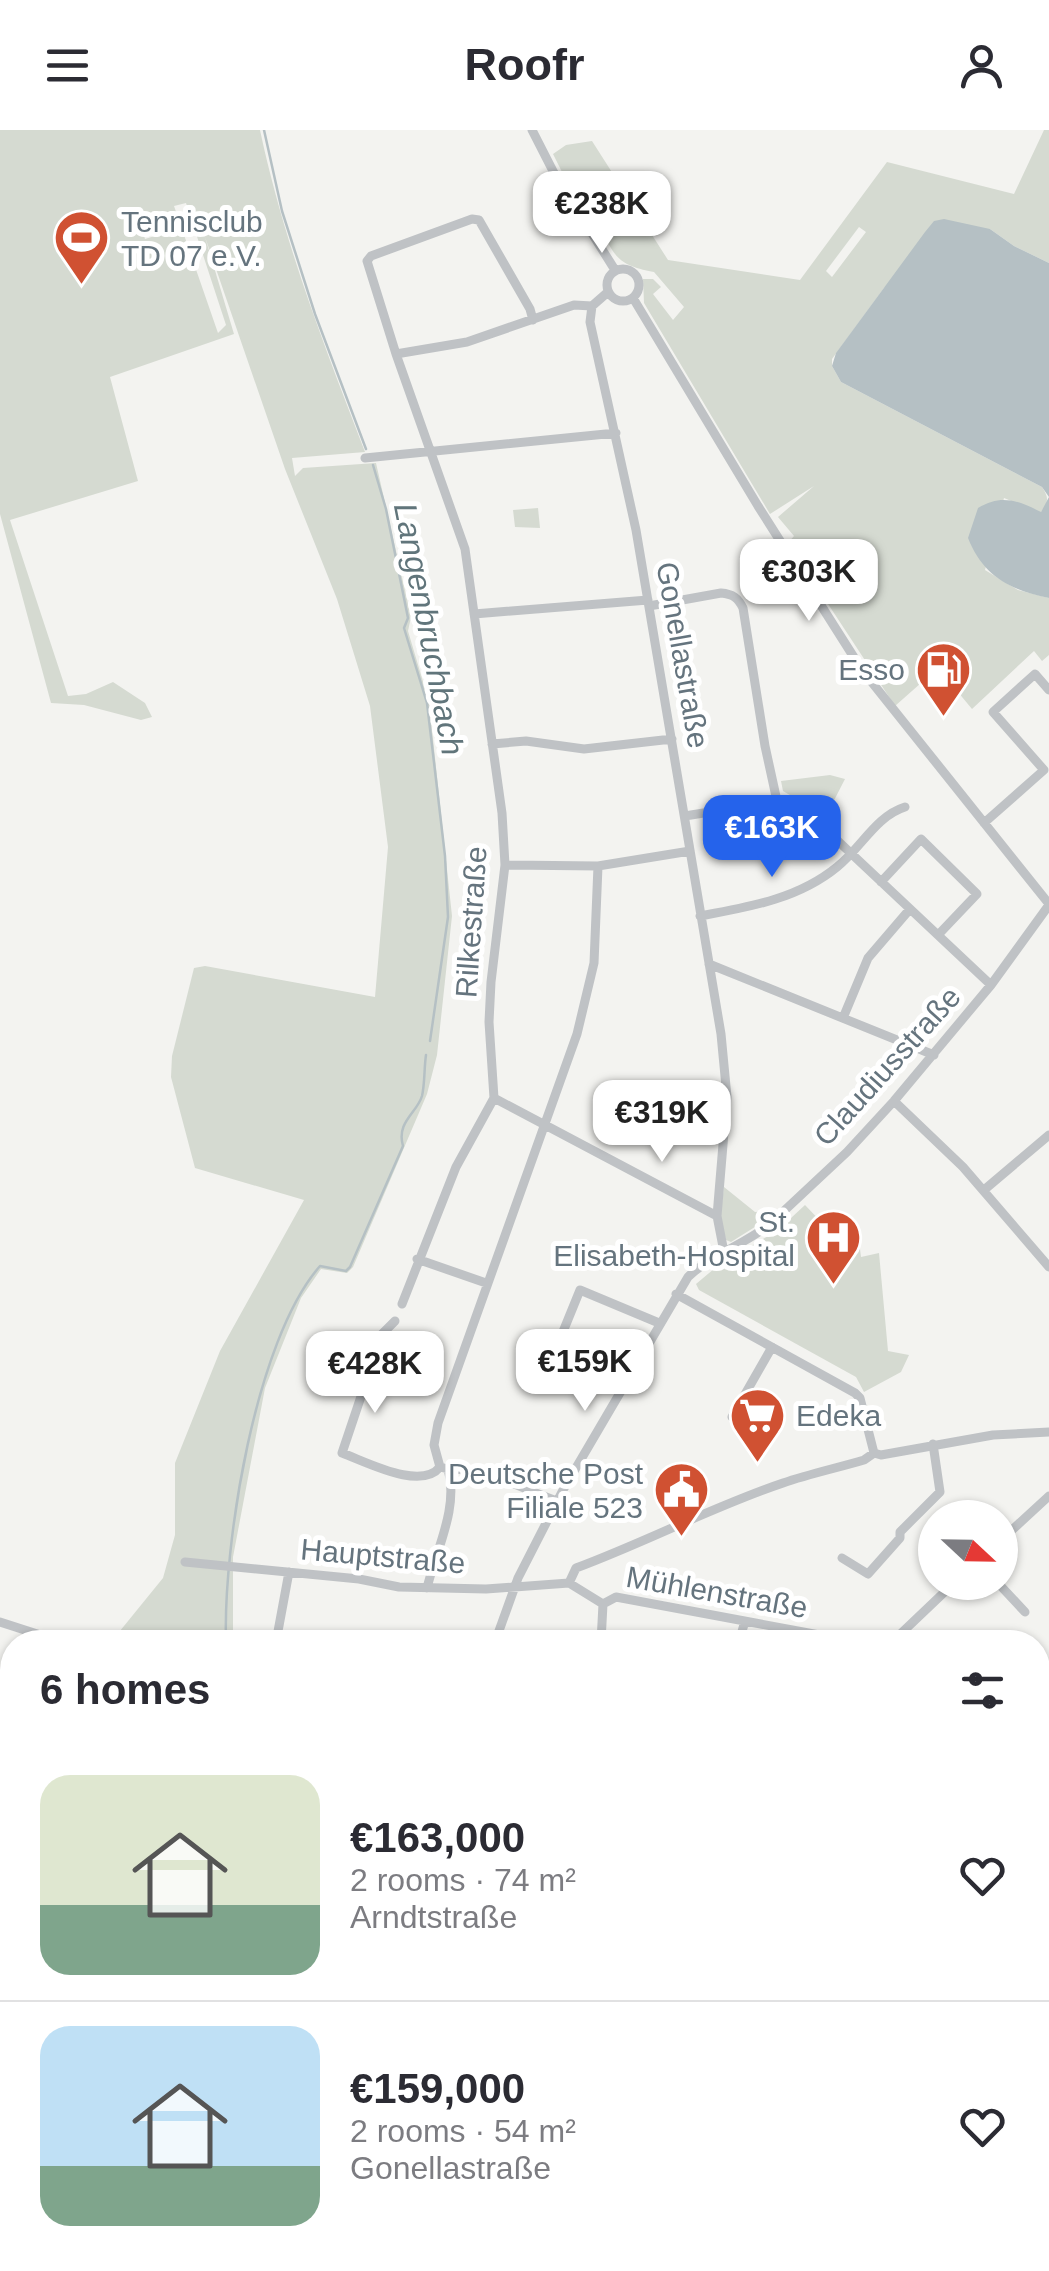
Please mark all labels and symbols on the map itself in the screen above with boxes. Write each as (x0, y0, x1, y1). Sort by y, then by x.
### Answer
pin: €238K (532, 171, 672, 256)
place label: Tennisclub TD 07 e.V. (121, 205, 263, 272)
sports icon: Tennisclub TD 07 e.V. (52, 208, 112, 287)
water label: Langenbruchbach (387, 500, 471, 758)
pin: €303K (739, 539, 879, 624)
street label: Gonellastraße (650, 559, 716, 751)
fuel station icon: Esso (914, 639, 974, 718)
place label: Esso (838, 653, 905, 686)
pin: €163K (702, 795, 842, 880)
street label: Rilkestraße (449, 845, 493, 999)
street label: Claudiusstraße (807, 980, 967, 1152)
pin: €319K (592, 1080, 732, 1165)
place label: St. Elisabeth-Hospital (553, 1205, 795, 1272)
hospital icon: St. Elisabeth-Hospital (804, 1208, 864, 1287)
pin: €159K (515, 1329, 655, 1414)
pin: €428K (305, 1331, 445, 1416)
supermarket icon: Edeka (727, 1385, 787, 1464)
place label: Edeka (796, 1399, 881, 1432)
place label: Deutsche Post Filiale 523 (448, 1457, 644, 1524)
public building icon: Deutsche Post Filiale 523 (652, 1460, 712, 1539)
north arrow (918, 1500, 1018, 1600)
street label: Hauptstraße (299, 1532, 467, 1580)
street label: Mühlenstraße (624, 1560, 810, 1624)

